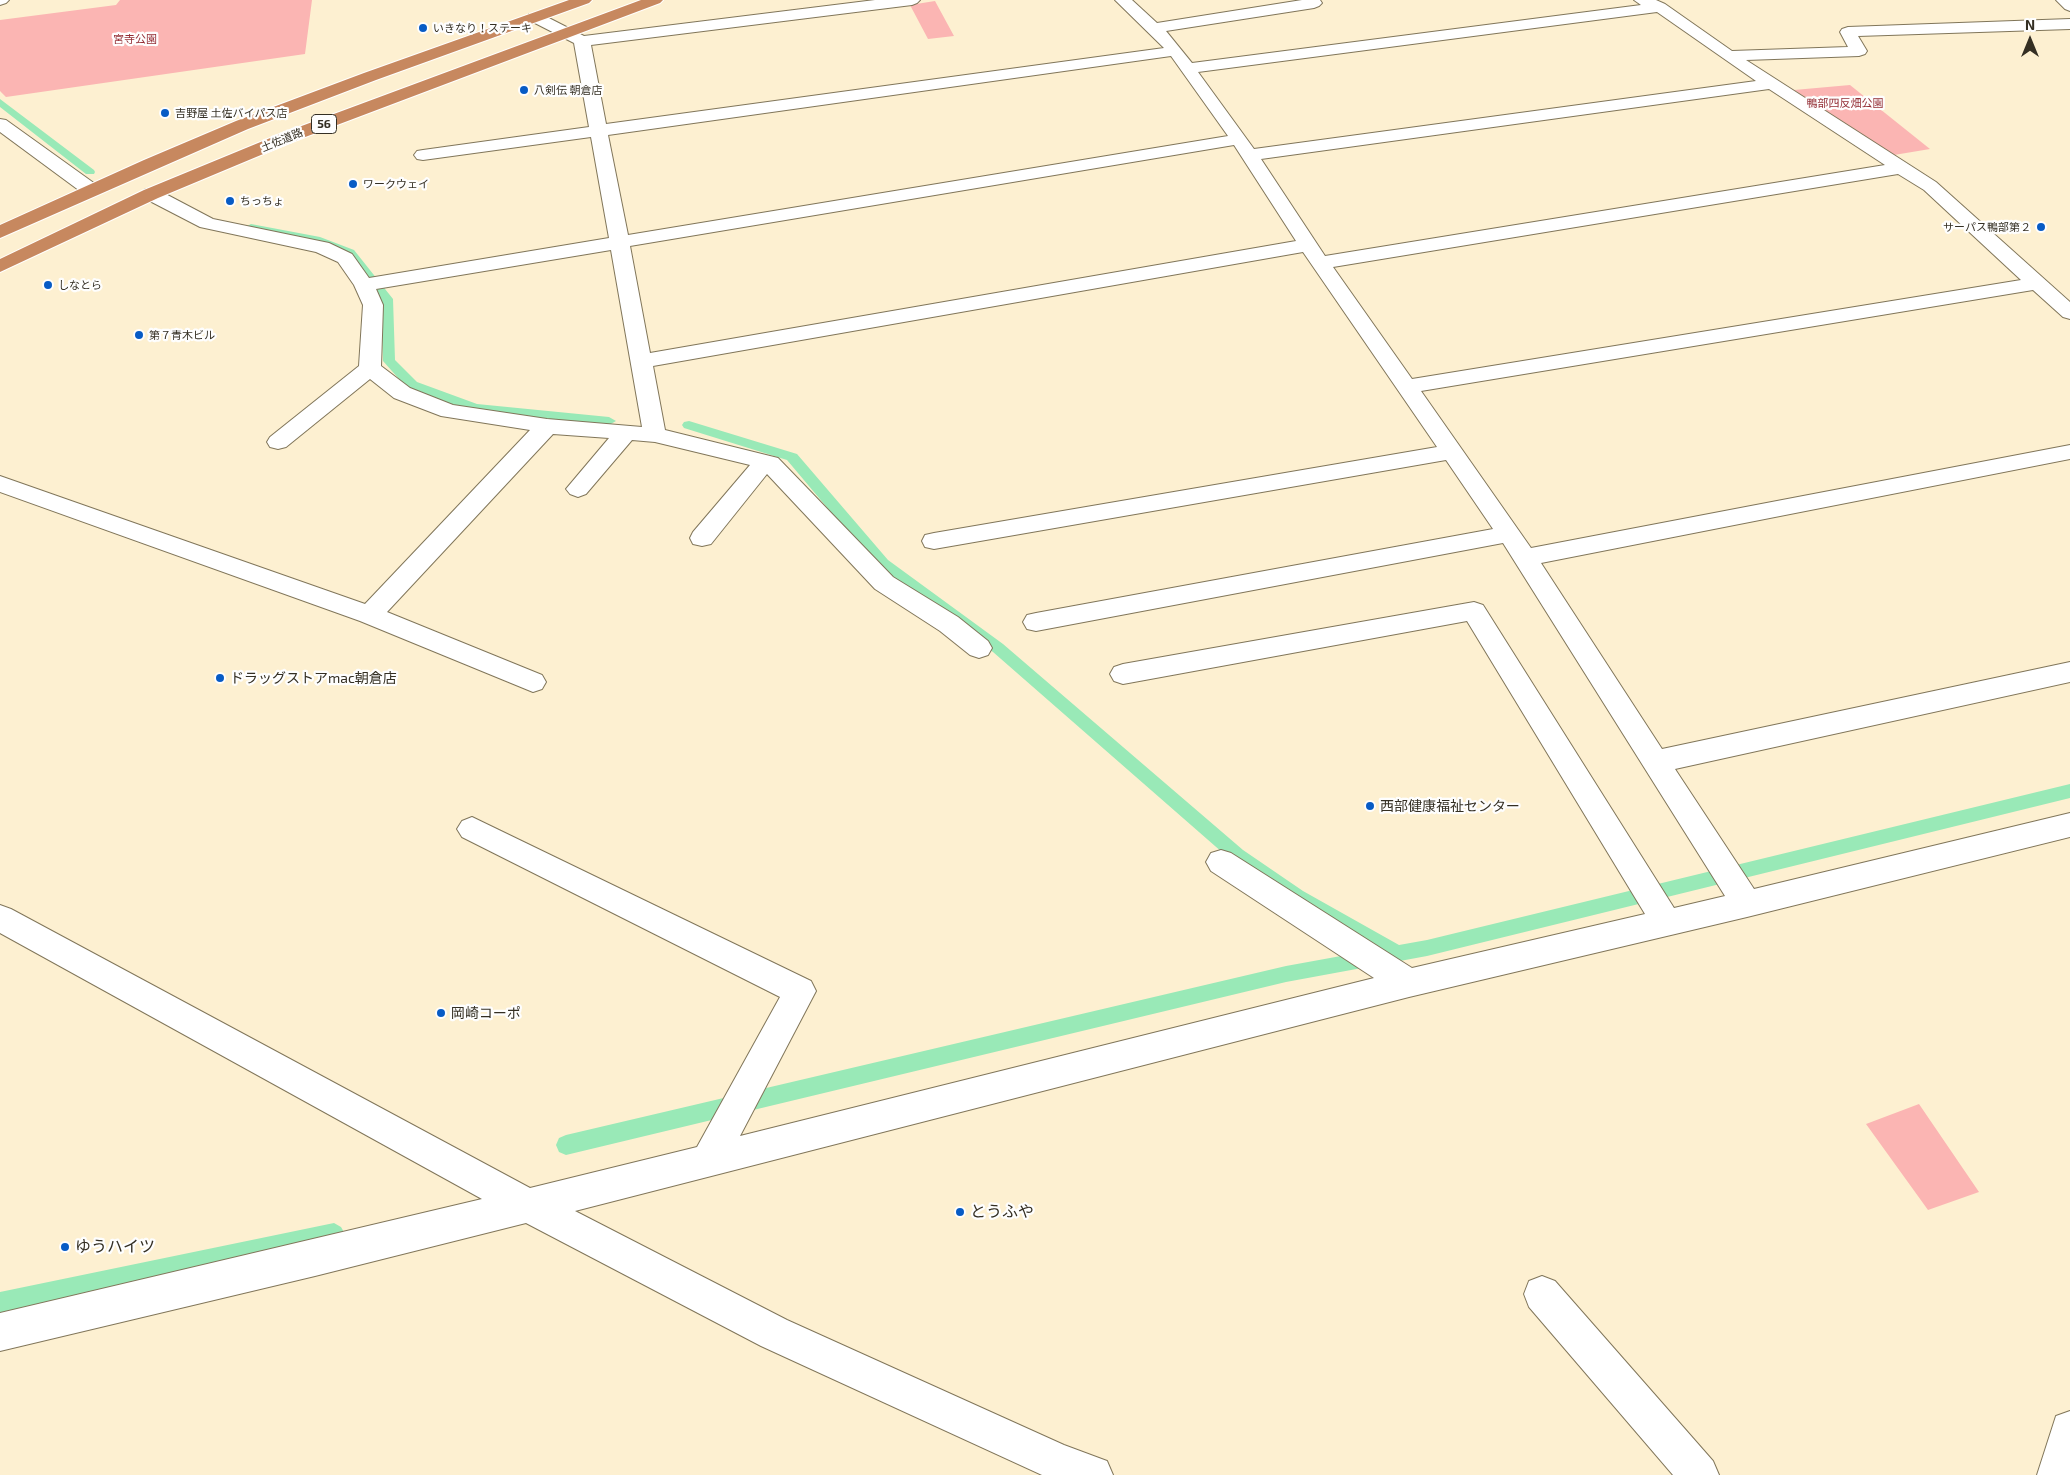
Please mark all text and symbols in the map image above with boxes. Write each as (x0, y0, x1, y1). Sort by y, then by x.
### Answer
north arrow (2005, 15, 2055, 65)
text: N (2025, 16, 2035, 33)
place label: いきなり！ステーキ (433, 21, 532, 35)
marker: いきなり！ステーキ (417, 22, 429, 34)
park label: 宮寺公園 (113, 32, 157, 46)
place label: 八剣伝 朝倉店 (534, 83, 602, 97)
marker: 八剣伝 朝倉店 (518, 84, 530, 96)
park label: 鴨部四反畑公園 (1807, 96, 1883, 110)
place label: 吉野屋 土佐バイパス店 (175, 106, 287, 120)
marker: 吉野屋 土佐バイパス店 (159, 107, 171, 119)
road number: 56 (312, 115, 336, 134)
street label: 土佐道路 (259, 126, 305, 154)
place label: ワークウェイ (363, 177, 429, 191)
marker: ワークウェイ (347, 178, 359, 190)
place label: ちっちょ (240, 194, 284, 208)
marker: ちっちょ (224, 195, 236, 207)
place label: サーパス鴨部第２ (1943, 220, 2031, 234)
marker: サーパス鴨部第２ (2035, 221, 2047, 233)
place label: しなとら (58, 278, 102, 292)
marker: しなとら (42, 279, 54, 291)
place label: 第７青木ビル (149, 328, 215, 342)
marker: 第７青木ビル (133, 329, 145, 341)
place label: ドラッグストアmac朝倉店 (230, 670, 397, 686)
marker: ドラッグストアmac朝倉店 (214, 672, 226, 684)
place label: 西部健康福祉センター (1380, 798, 1520, 814)
marker: 西部健康福祉センター (1364, 800, 1376, 812)
place label: 岡崎コーポ (451, 1005, 521, 1021)
marker: 岡崎コーポ (435, 1007, 447, 1019)
place label: とうふや (970, 1202, 1034, 1222)
marker: とうふや (954, 1206, 966, 1218)
place label: ゆうハイツ (75, 1237, 155, 1257)
marker: ゆうハイツ (59, 1241, 71, 1253)

